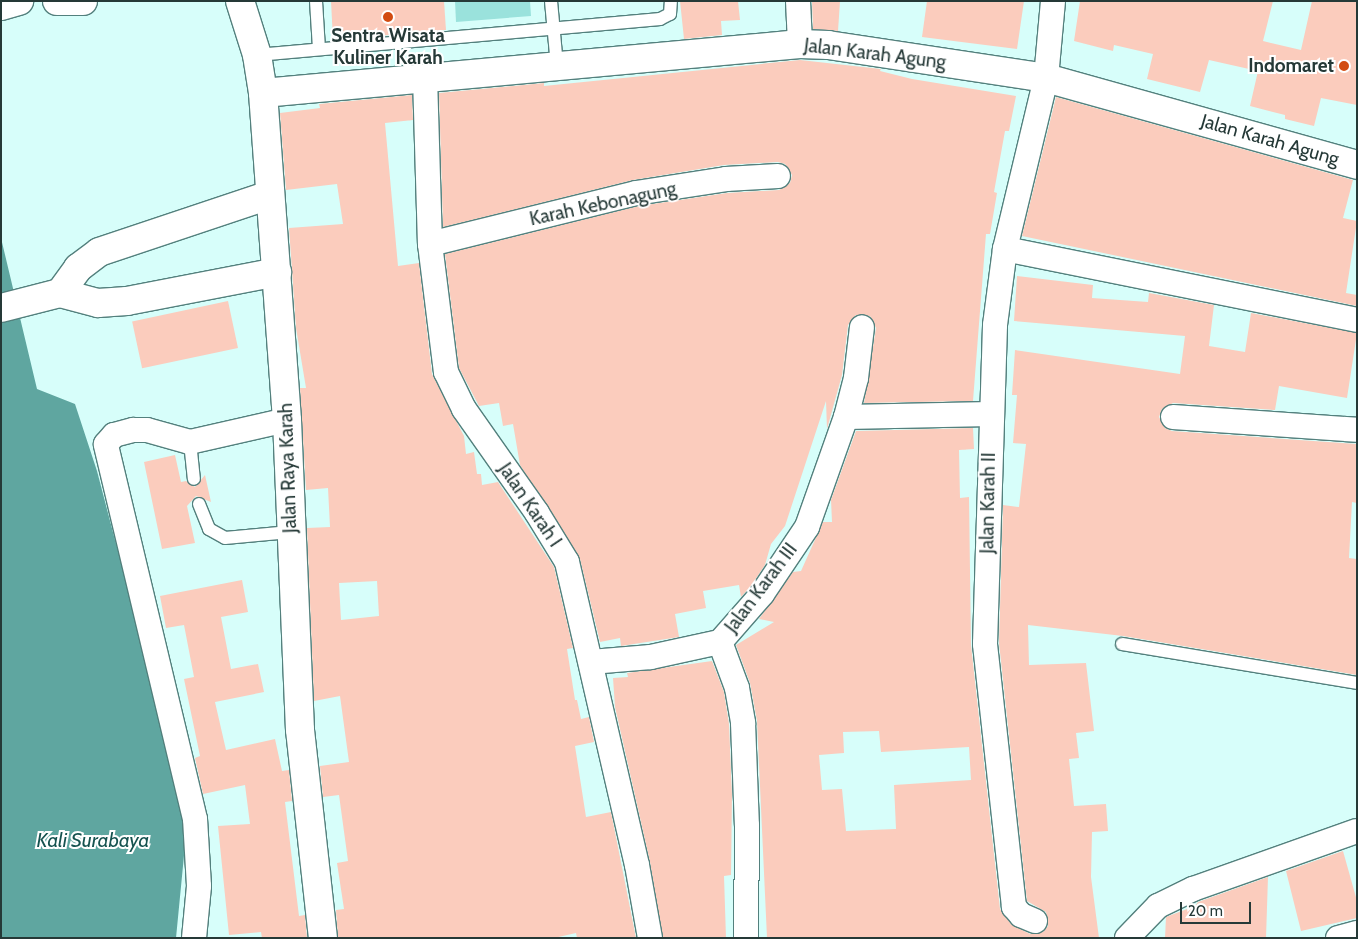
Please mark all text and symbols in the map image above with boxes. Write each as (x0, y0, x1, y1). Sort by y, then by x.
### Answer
marker: Sentra Wisata Kuliner Karah (382, 11, 394, 23)
place label: Sentra Wisata Kuliner Karah (331, 25, 445, 69)
street label: Jalan Karah Agung (803, 34, 947, 74)
place label: Indomaret (1248, 55, 1334, 77)
marker: Indomaret (1338, 60, 1350, 72)
street label: Jalan Karah Agung (1198, 109, 1342, 171)
street label: Karah Kebonagung (528, 177, 678, 231)
street label: Jalan Raya Karah (274, 402, 302, 534)
street label: Jalan Karah II (976, 452, 1000, 554)
street label: Jalan Karah I (494, 459, 566, 551)
street label: Jalan Karah III (720, 539, 802, 637)
water label: Kali Surabaya (37, 828, 149, 852)
scale bar (1183, 892, 1254, 924)
text: 20 m (1188, 902, 1223, 920)

